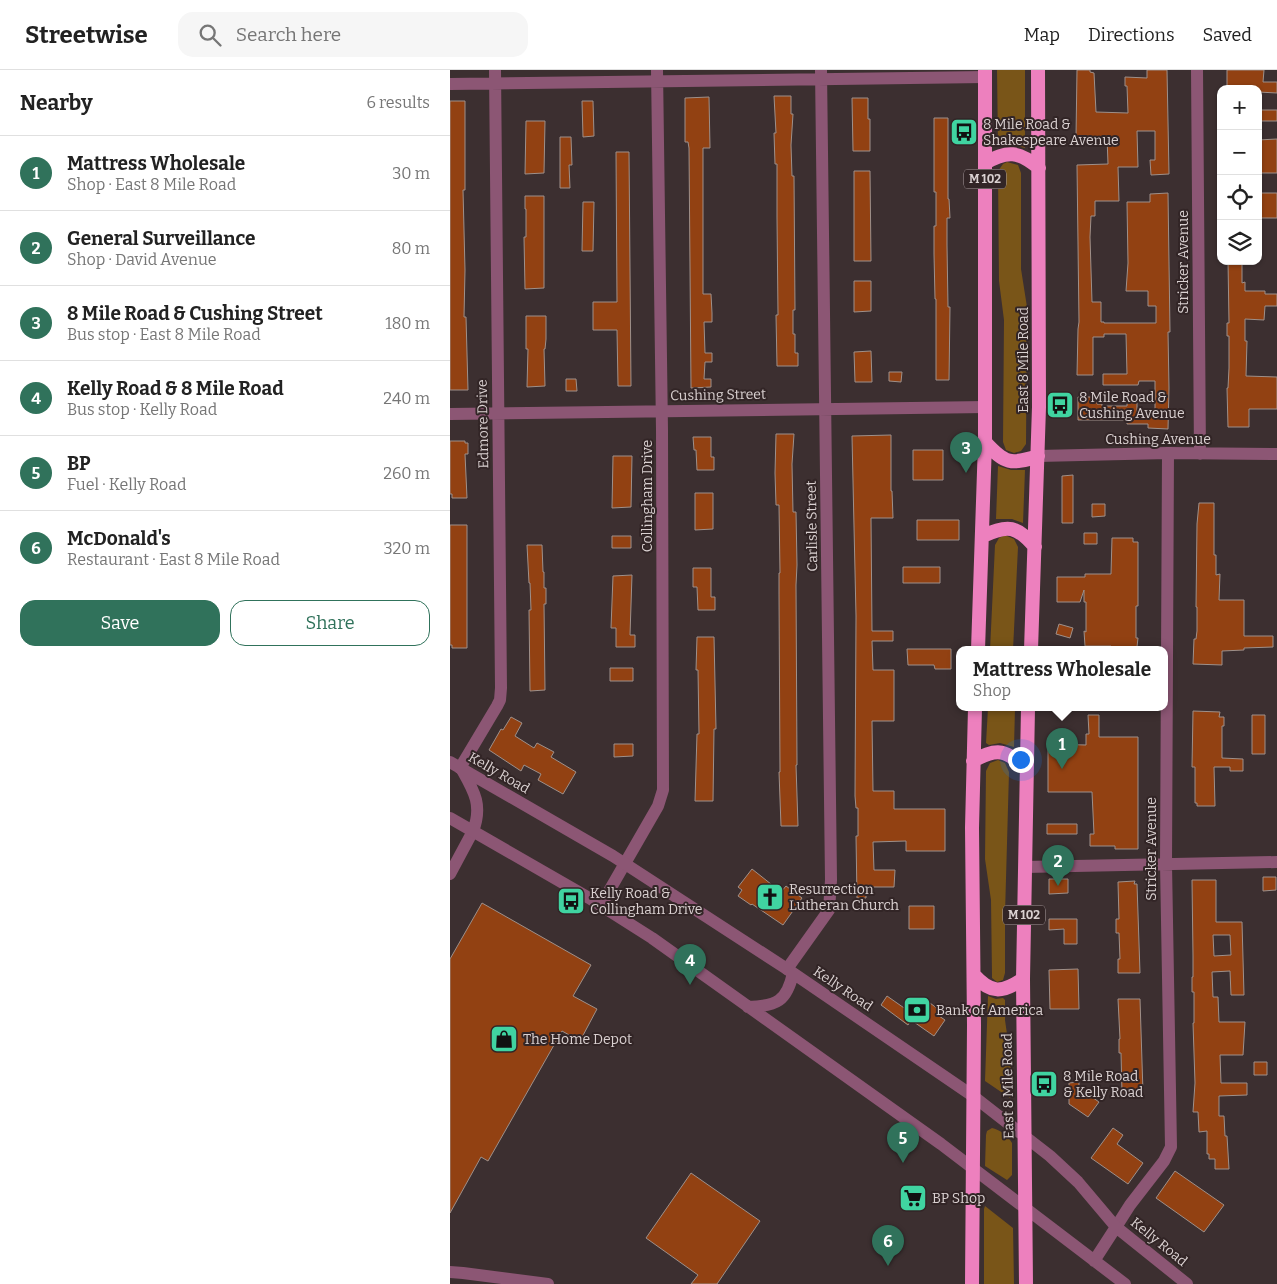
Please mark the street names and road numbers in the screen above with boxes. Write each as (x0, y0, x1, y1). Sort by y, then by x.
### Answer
road number: M 102 (964, 170, 1006, 188)
street label: Stricker Avenue (1175, 210, 1192, 314)
street label: East 8 Mile Road (1015, 307, 1032, 413)
street label: Edmore Drive (474, 379, 492, 469)
street label: Cushing Street (670, 386, 766, 404)
street label: Cushing Avenue (1105, 431, 1211, 448)
street label: Collingham Drive (639, 440, 656, 552)
street label: Carlisle Street (803, 480, 821, 572)
street label: Kelly Road (465, 749, 533, 797)
street label: Stricker Avenue (1143, 797, 1160, 901)
road number: M 102 (1003, 906, 1045, 924)
street label: Kelly Road (810, 963, 876, 1015)
street label: East 8 Mile Road (999, 1033, 1017, 1139)
street label: Kelly Road (1127, 1214, 1191, 1270)

